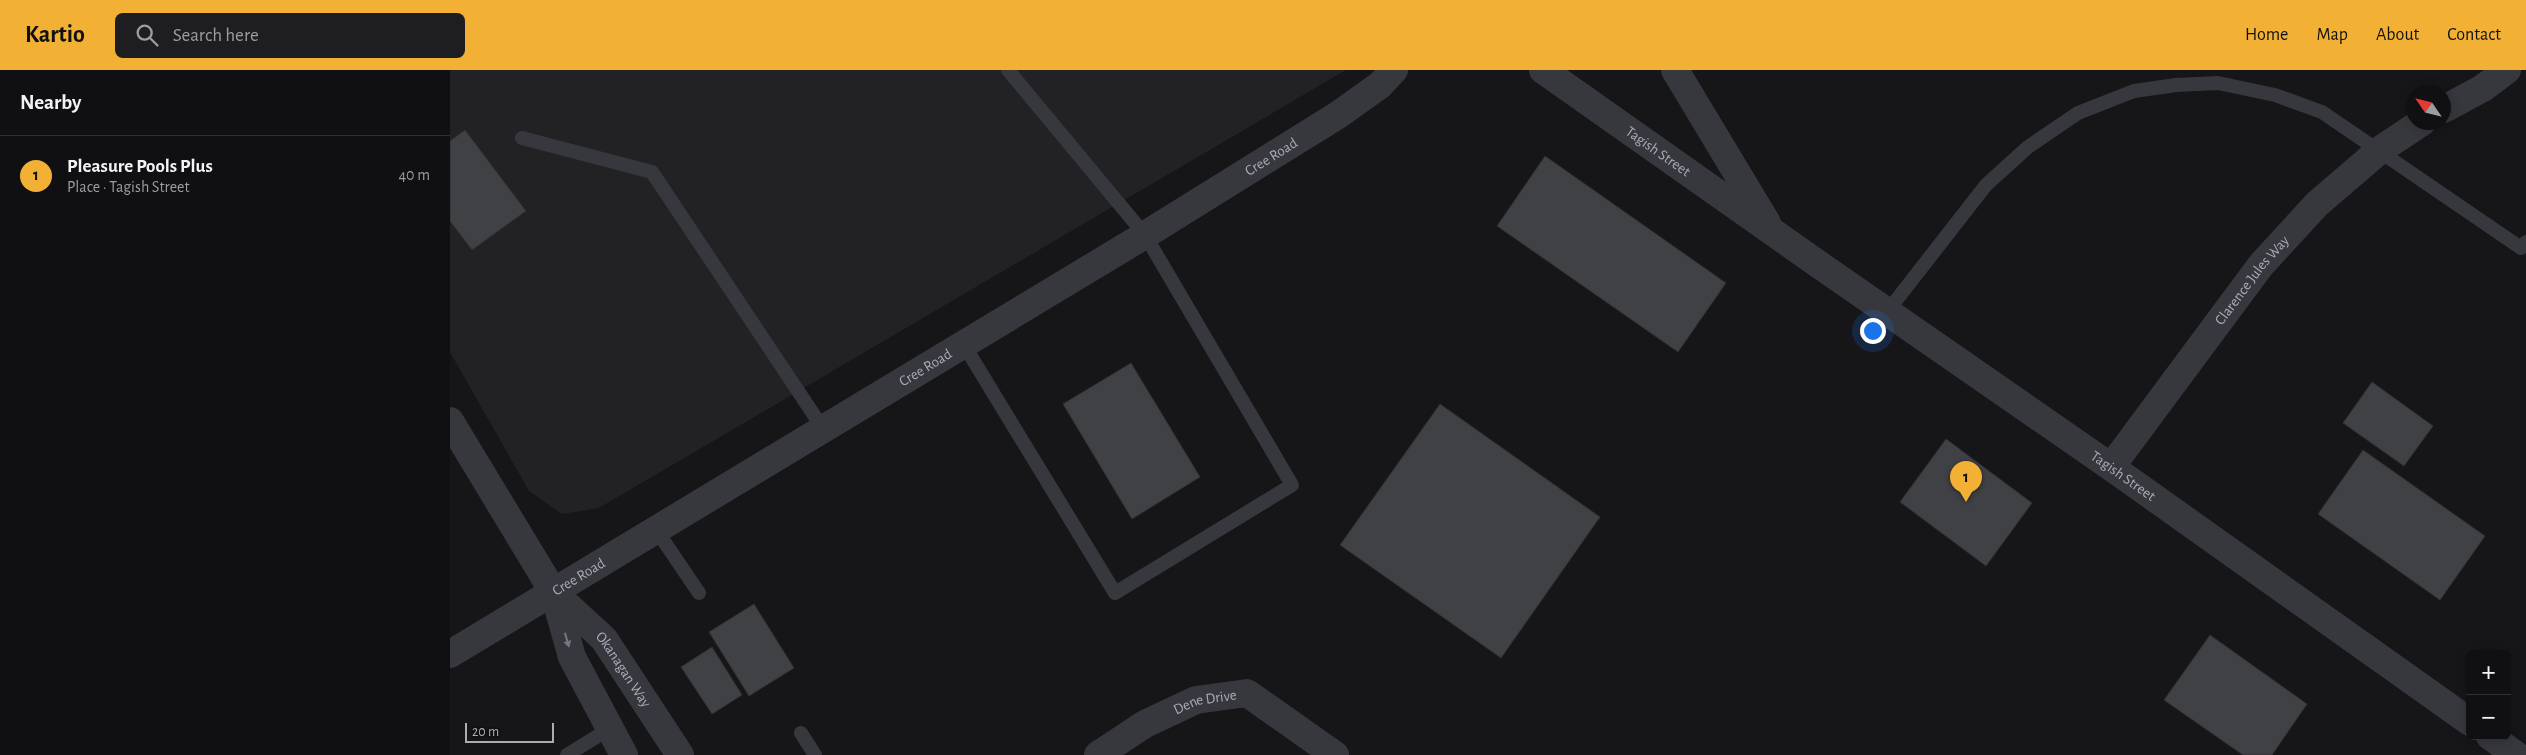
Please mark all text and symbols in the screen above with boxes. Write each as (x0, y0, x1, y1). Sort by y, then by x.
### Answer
search box (115, 13, 465, 58)
icon: search (133, 21, 161, 49)
text: Kartio (25, 23, 85, 47)
text: Search here (173, 26, 259, 45)
text: Home (2245, 26, 2288, 44)
text: Map (2316, 26, 2348, 44)
text: About (2376, 26, 2419, 44)
text: Contact (2447, 26, 2501, 44)
north arrow (2406, 85, 2451, 130)
text: Nearby (20, 92, 81, 113)
street label: Tagish Street (1623, 123, 1694, 179)
street label: Cree Road (1242, 135, 1300, 178)
text: Pleasure Pools Plus (67, 157, 213, 176)
text: 1 (33, 167, 39, 183)
text: 40 m (398, 167, 430, 183)
text: Place · Tagish Street (67, 179, 190, 195)
street label: Clarence Jules Way (2212, 232, 2292, 328)
your location (1860, 318, 1886, 344)
street label: Cree Road (896, 346, 954, 389)
street label: Tagish Street (2088, 448, 2159, 504)
pin: 1 (1950, 461, 1982, 502)
street label: Cree Road (550, 555, 608, 598)
street label: Okanagan Way (593, 628, 654, 710)
one-way arrow (564, 633, 572, 648)
map controls (2466, 650, 2511, 740)
button: + (2466, 650, 2511, 695)
street label: Dene Drive (1171, 687, 1238, 717)
button: − (2466, 695, 2511, 740)
scale bar (465, 720, 554, 743)
text: 20 m (472, 725, 499, 739)

